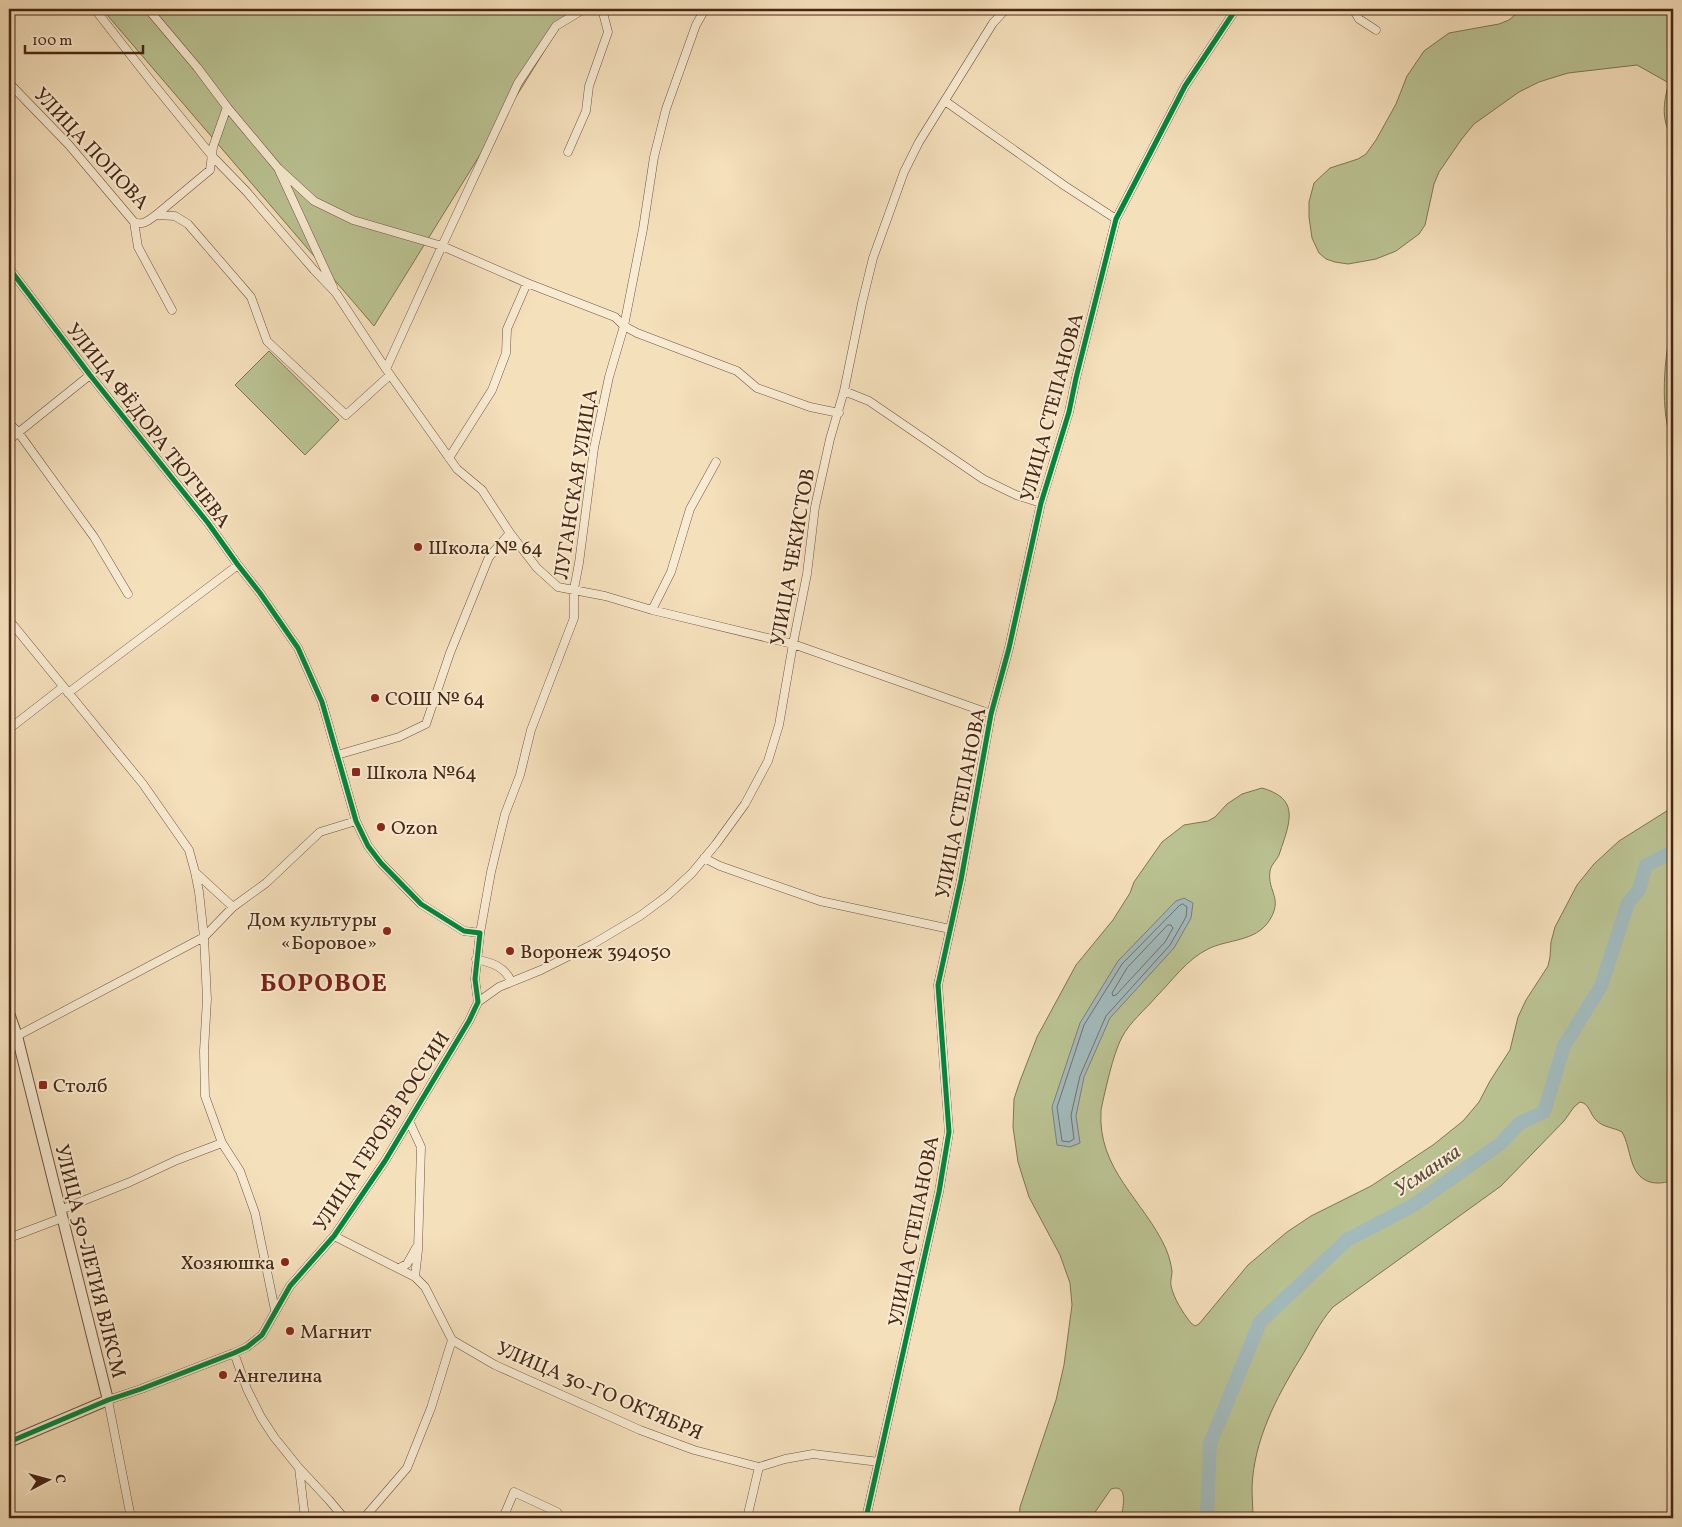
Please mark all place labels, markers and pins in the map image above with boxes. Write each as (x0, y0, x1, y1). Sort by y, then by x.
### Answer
place label: Школа № 64 (428, 535, 543, 563)
marker: Школа № 64 (412, 541, 424, 553)
place label: СОШ № 64 (385, 686, 485, 714)
marker: СОШ № 64 (369, 692, 381, 704)
place label: Школа №64 (366, 760, 477, 788)
marker: Школа №64 (350, 766, 362, 778)
place label: Ozon (391, 815, 438, 843)
marker: Ozon (375, 821, 387, 833)
place label: Дом культуры «Боровое» (247, 907, 377, 958)
marker: Дом культуры «Боровое» (381, 925, 393, 937)
place label: Воронеж 394050 (520, 939, 671, 967)
marker: Воронеж 394050 (504, 945, 516, 957)
place label: Столб (53, 1073, 108, 1101)
marker: Столб (37, 1079, 49, 1091)
place label: Хозяюшка (181, 1250, 275, 1278)
marker: Хозяюшка (279, 1256, 291, 1268)
place label: Магнит (300, 1319, 372, 1347)
marker: Магнит (284, 1325, 296, 1337)
place label: Ангелина (233, 1363, 323, 1391)
marker: Ангелина (217, 1369, 229, 1381)

